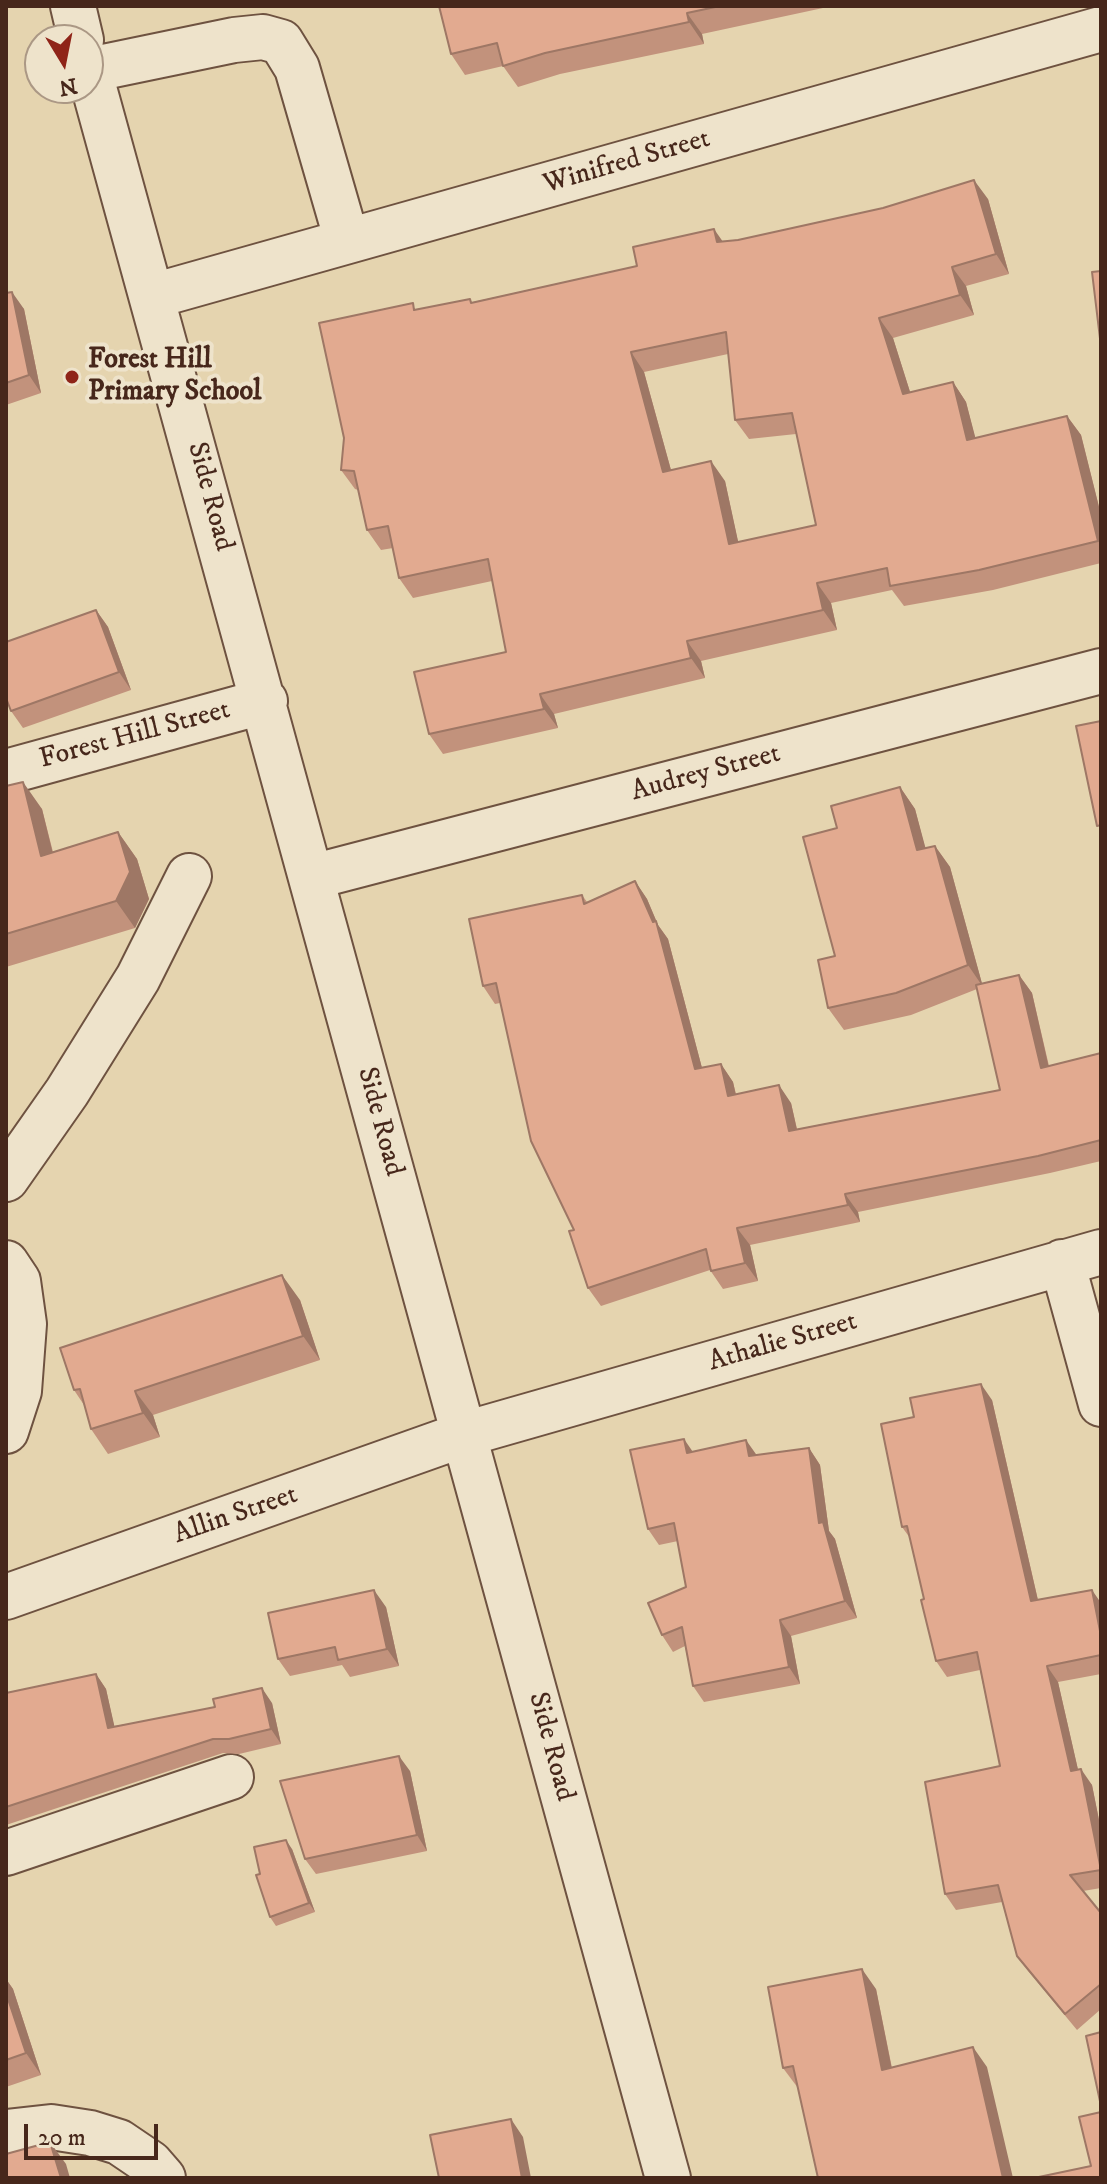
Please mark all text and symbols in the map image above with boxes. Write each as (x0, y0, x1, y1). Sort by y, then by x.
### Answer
north arrow (24, 24, 104, 104)
text: N (57, 71, 79, 101)
street label: Winifred Street (540, 123, 714, 203)
place label: Forest Hill Primary School (88, 344, 261, 410)
marker: Forest Hill Primary School (63, 368, 81, 386)
street label: Side Road (178, 439, 240, 555)
street label: Forest Hill Street (36, 694, 234, 778)
street label: Audrey Street (628, 738, 784, 810)
street label: Side Road (348, 1064, 410, 1180)
street label: Athalie Street (705, 1306, 861, 1380)
street label: Allin Street (170, 1479, 302, 1553)
street label: Side Road (519, 1689, 581, 1805)
scale bar (28, 2108, 162, 2158)
text: 20 m (38, 2123, 86, 2153)

